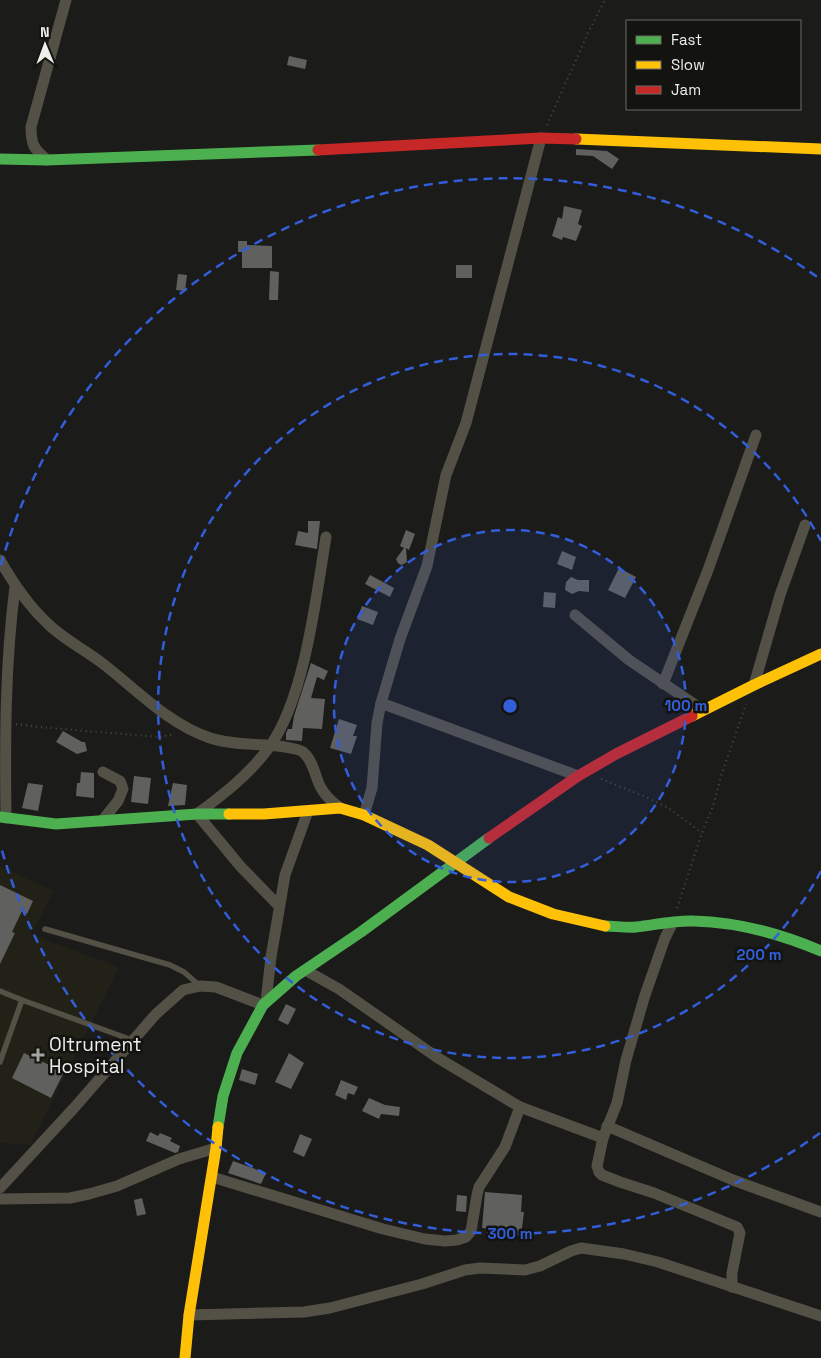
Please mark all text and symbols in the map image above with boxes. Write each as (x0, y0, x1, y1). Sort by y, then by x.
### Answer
north arrow (20, 20, 70, 70)
legend (626, 20, 801, 110)
text: N (40, 23, 50, 41)
text: Fast (671, 30, 702, 49)
text: Slow (671, 55, 705, 74)
text: Jam (671, 80, 701, 99)
text: 100 m (665, 696, 707, 715)
centre of rings (501, 697, 519, 715)
text: 200 m (737, 945, 781, 964)
place label: Oltrument Hospital (49, 1032, 142, 1079)
marker: Oltrument Hospital (31, 1048, 45, 1062)
text: 300 m (487, 1224, 533, 1243)

